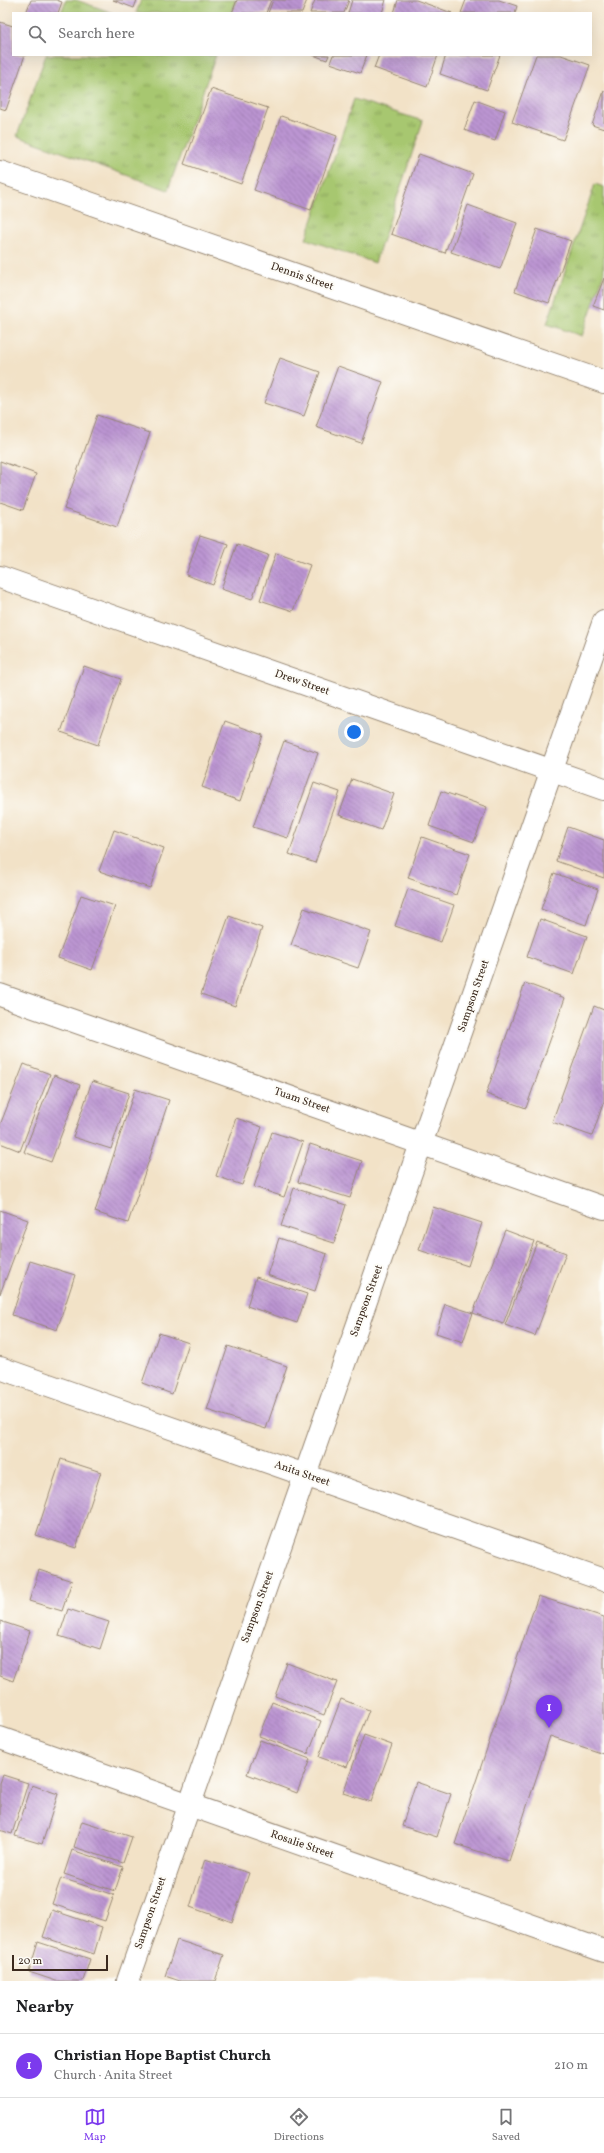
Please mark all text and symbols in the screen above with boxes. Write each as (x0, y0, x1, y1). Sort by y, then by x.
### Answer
search box (12, 12, 592, 56)
icon: search (26, 23, 48, 45)
text: Search here (58, 24, 135, 45)
street label: Dennis Street (269, 259, 335, 295)
street label: Drew Street (273, 667, 331, 699)
your location (344, 722, 364, 742)
street label: Sampson Street (455, 958, 493, 1034)
street label: Tuam Street (272, 1084, 332, 1118)
street label: Sampson Street (347, 1263, 387, 1339)
street label: Anita Street (272, 1457, 332, 1491)
street label: Sampson Street (238, 1569, 278, 1645)
pin: 1 (536, 1695, 562, 1728)
street label: Rosalie Street (268, 1827, 336, 1863)
street label: Sampson Street (132, 1875, 170, 1951)
scale bar (12, 1953, 108, 1972)
text: 20 m (18, 1954, 42, 1969)
text: Nearby (16, 1996, 74, 2019)
text: Christian Hope Baptist Church (54, 2046, 271, 2067)
text: 1 (26, 2057, 32, 2075)
text: 210 m (554, 2057, 588, 2075)
text: Church · Anita Street (54, 2067, 173, 2085)
tab: Map (84, 2106, 106, 2145)
tab: Directions (274, 2106, 324, 2145)
tab: Saved (492, 2106, 520, 2145)

